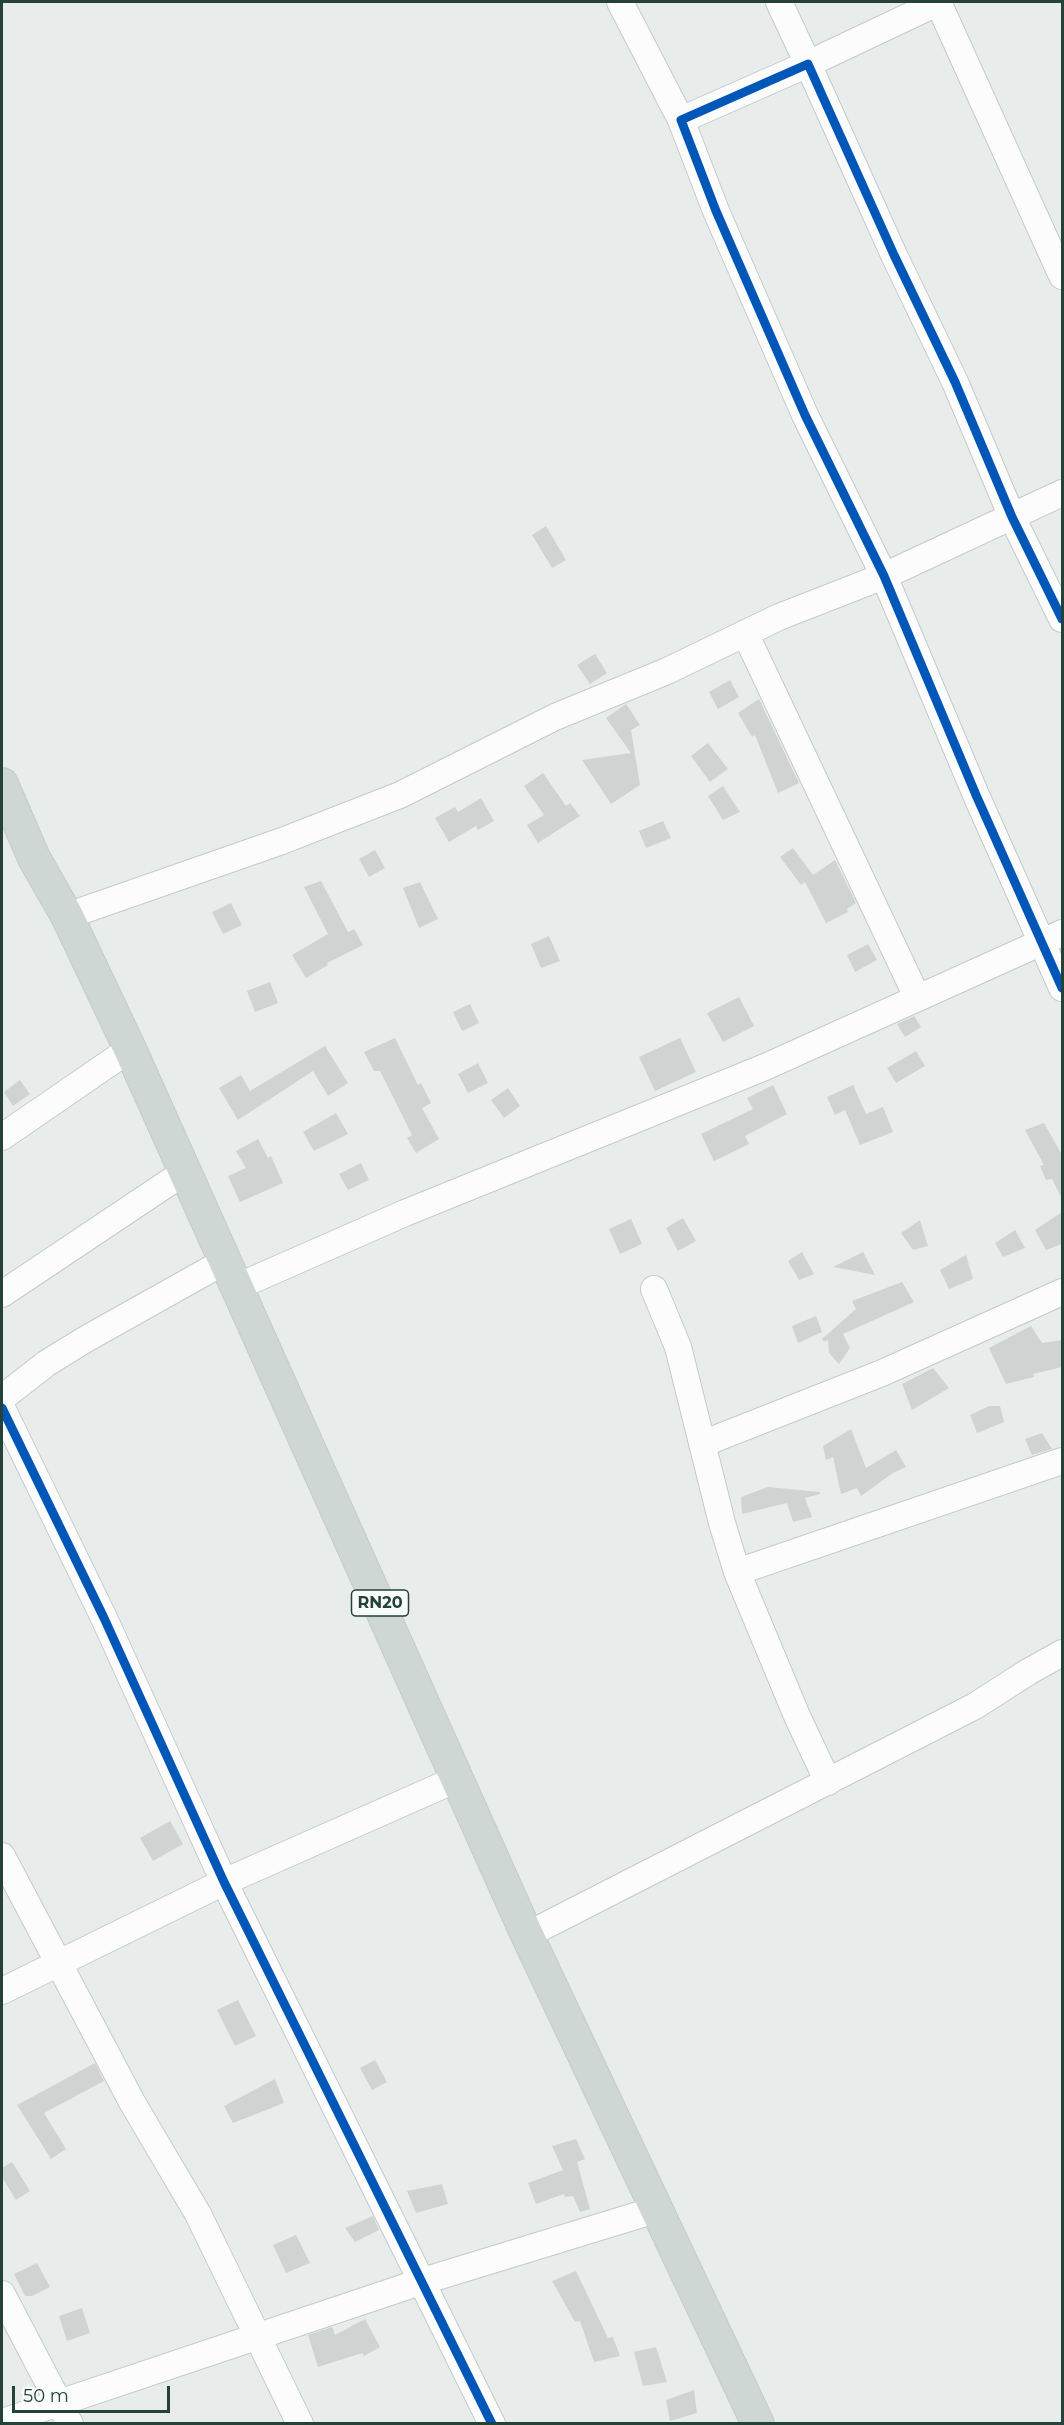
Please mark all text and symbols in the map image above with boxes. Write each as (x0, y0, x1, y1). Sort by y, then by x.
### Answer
road number: RN20 (352, 1590, 409, 1616)
scale bar (15, 2374, 172, 2412)
text: 50 m (23, 2385, 69, 2407)

